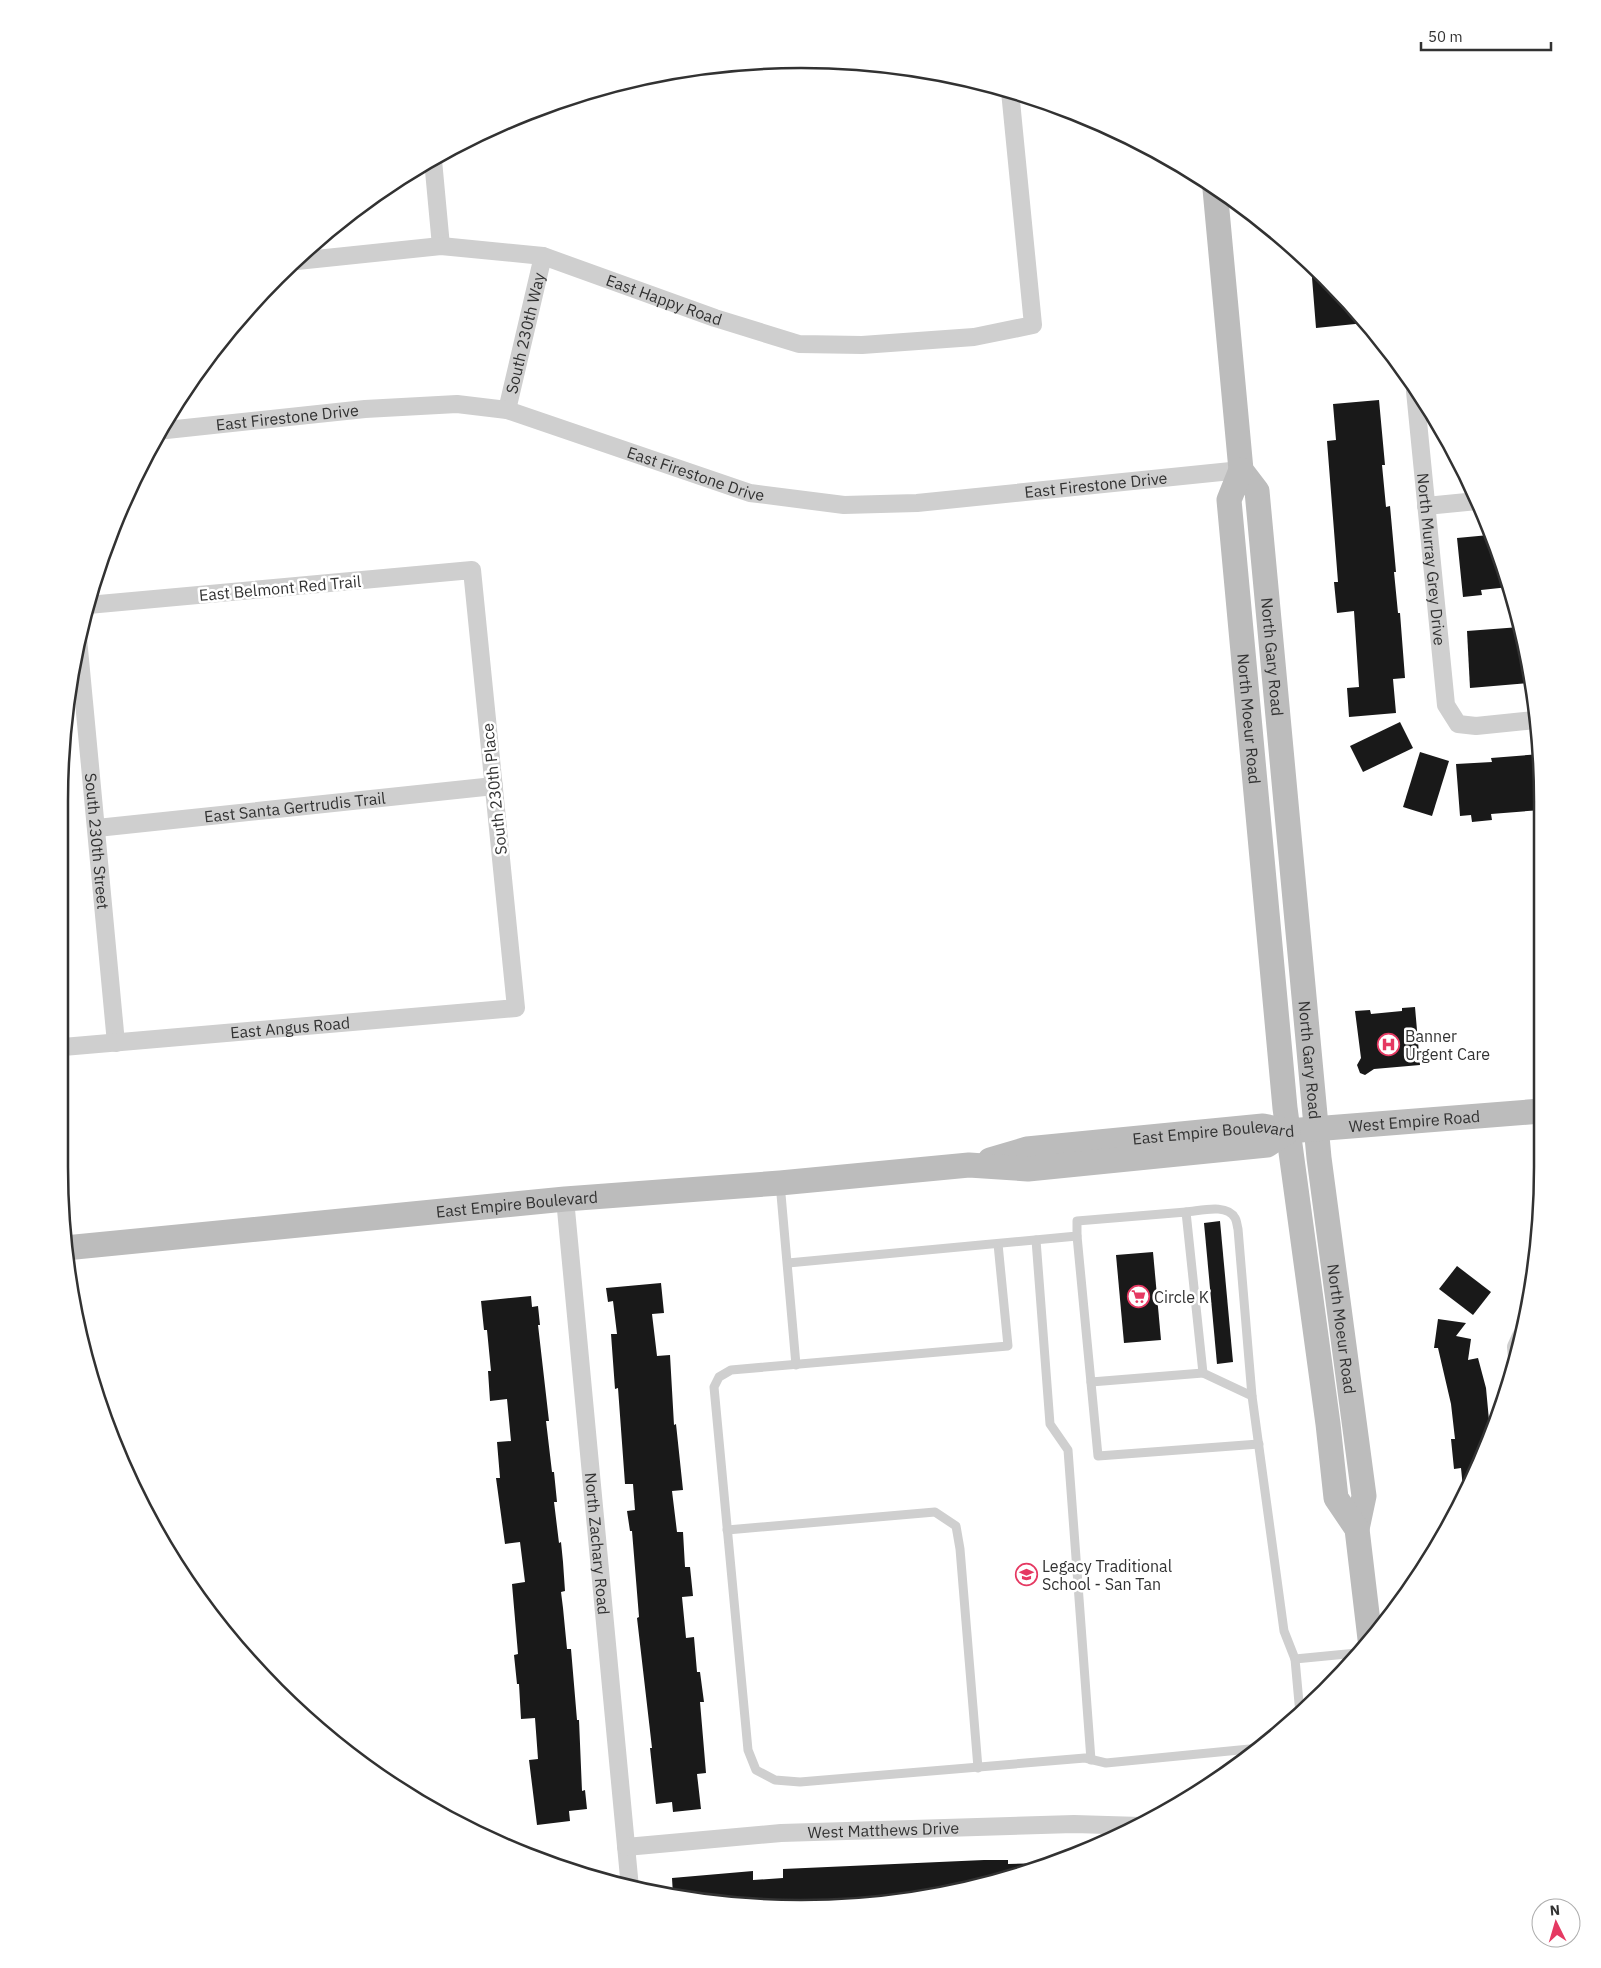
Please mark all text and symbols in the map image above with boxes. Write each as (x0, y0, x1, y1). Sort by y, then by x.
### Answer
scale bar (1421, 20, 1551, 52)
text: 50 m (1428, 27, 1463, 46)
street label: East Happy Road (603, 270, 724, 330)
street label: South 230th Way (501, 271, 549, 396)
street label: East Firestone Drive (215, 400, 360, 435)
street label: East Firestone Drive (624, 442, 766, 505)
street label: East Firestone Drive (1023, 468, 1168, 502)
street label: North Murray Grey Drive (1413, 472, 1450, 647)
street label: East Belmont Red Trail (198, 571, 362, 605)
street label: North Gary Road (1257, 597, 1288, 717)
street label: North Moeur Road (1233, 653, 1265, 785)
street label: South 230th Place (477, 722, 511, 856)
street label: South 230th Street (81, 772, 113, 910)
street label: East Santa Gertrudis Trail (203, 788, 387, 827)
street label: North Gary Road (1294, 1000, 1325, 1120)
street label: East Angus Road (229, 1012, 351, 1043)
place label: Banner Urgent Care (1405, 1026, 1490, 1064)
hospital icon: Banner Urgent Care (1377, 1033, 1401, 1057)
street label: West Empire Road (1348, 1106, 1481, 1136)
street label: East Empire Boulevard (1132, 1116, 1295, 1149)
street label: East Empire Boulevard (435, 1187, 599, 1222)
street label: North Moeur Road (1323, 1263, 1360, 1395)
supermarket icon: Circle K (1126, 1285, 1150, 1309)
place label: Circle K (1154, 1287, 1209, 1307)
street label: North Zachary Road (581, 1471, 614, 1616)
place label: Legacy Traditional School - San Tan (1042, 1556, 1172, 1594)
school or university icon: Legacy Traditional School - San Tan (1014, 1563, 1038, 1587)
street label: West Matthews Drive (807, 1818, 960, 1842)
north arrow (1531, 1898, 1581, 1948)
text: N (1549, 1901, 1561, 1919)

